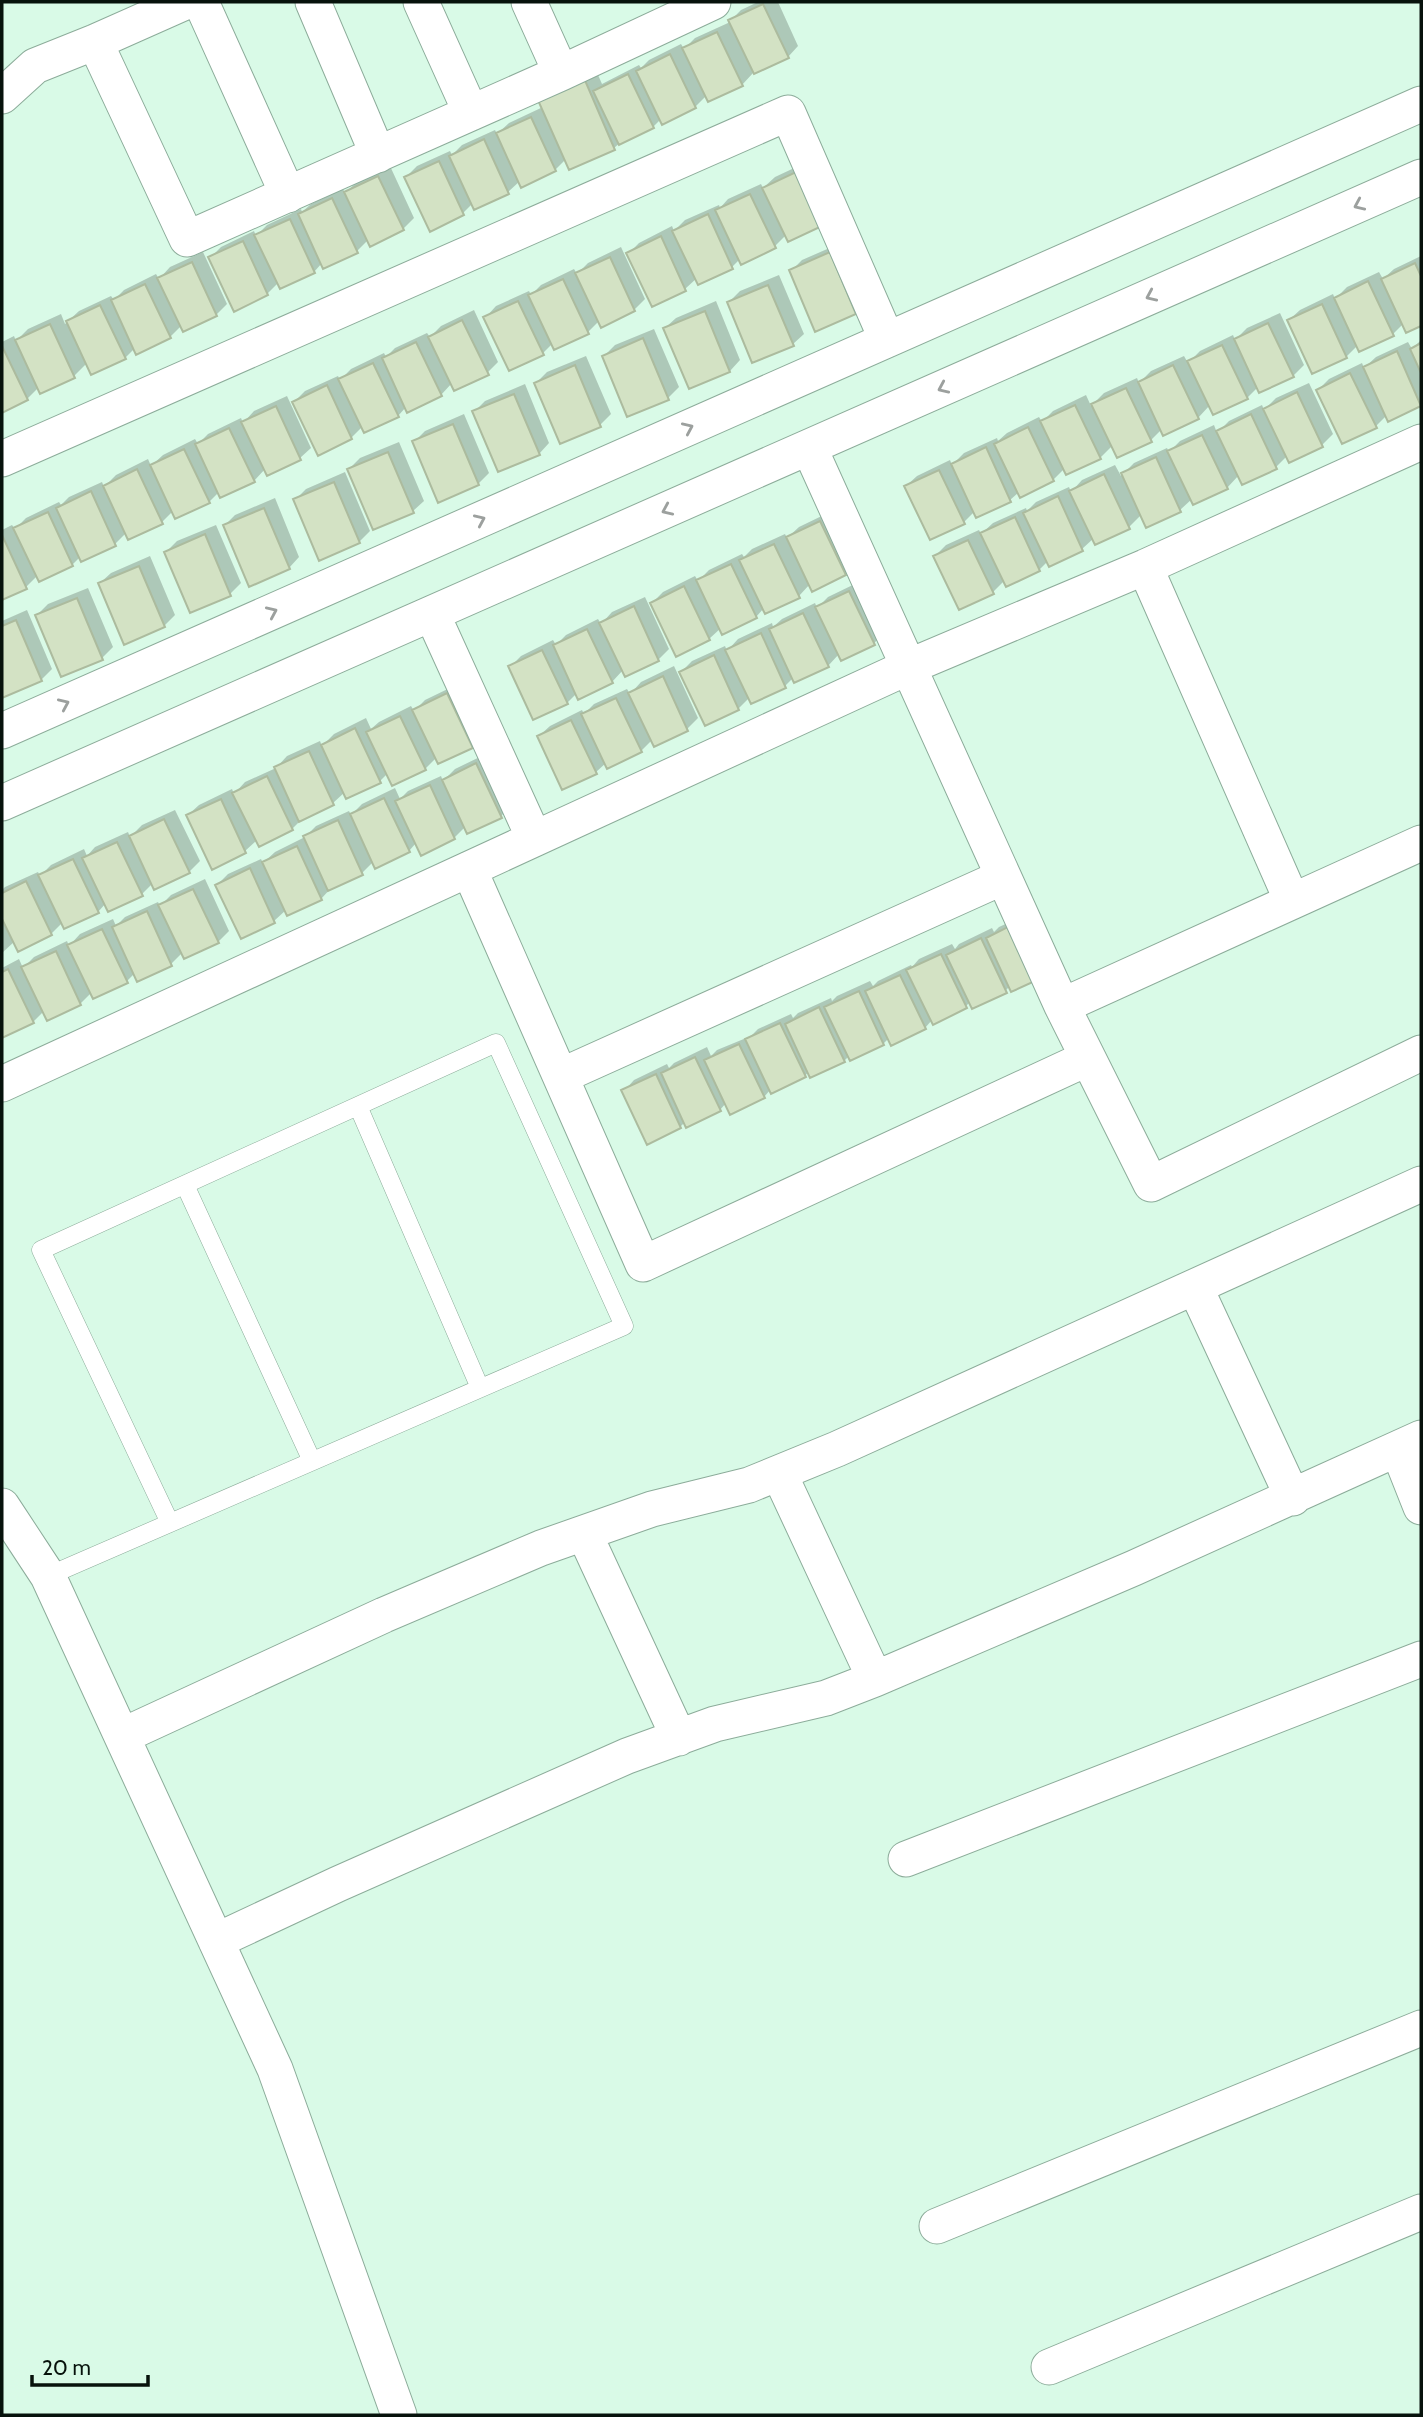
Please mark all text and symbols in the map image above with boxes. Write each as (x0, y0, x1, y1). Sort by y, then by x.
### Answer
one-way arrow (1354, 196, 1366, 210)
one-way arrow (1145, 288, 1158, 302)
one-way arrow (937, 380, 950, 394)
one-way arrow (681, 422, 694, 436)
one-way arrow (662, 502, 674, 516)
one-way arrow (473, 514, 486, 528)
one-way arrow (265, 606, 277, 620)
one-way arrow (57, 698, 69, 712)
scale bar (32, 2344, 147, 2388)
text: 20 m (42, 2355, 91, 2380)

